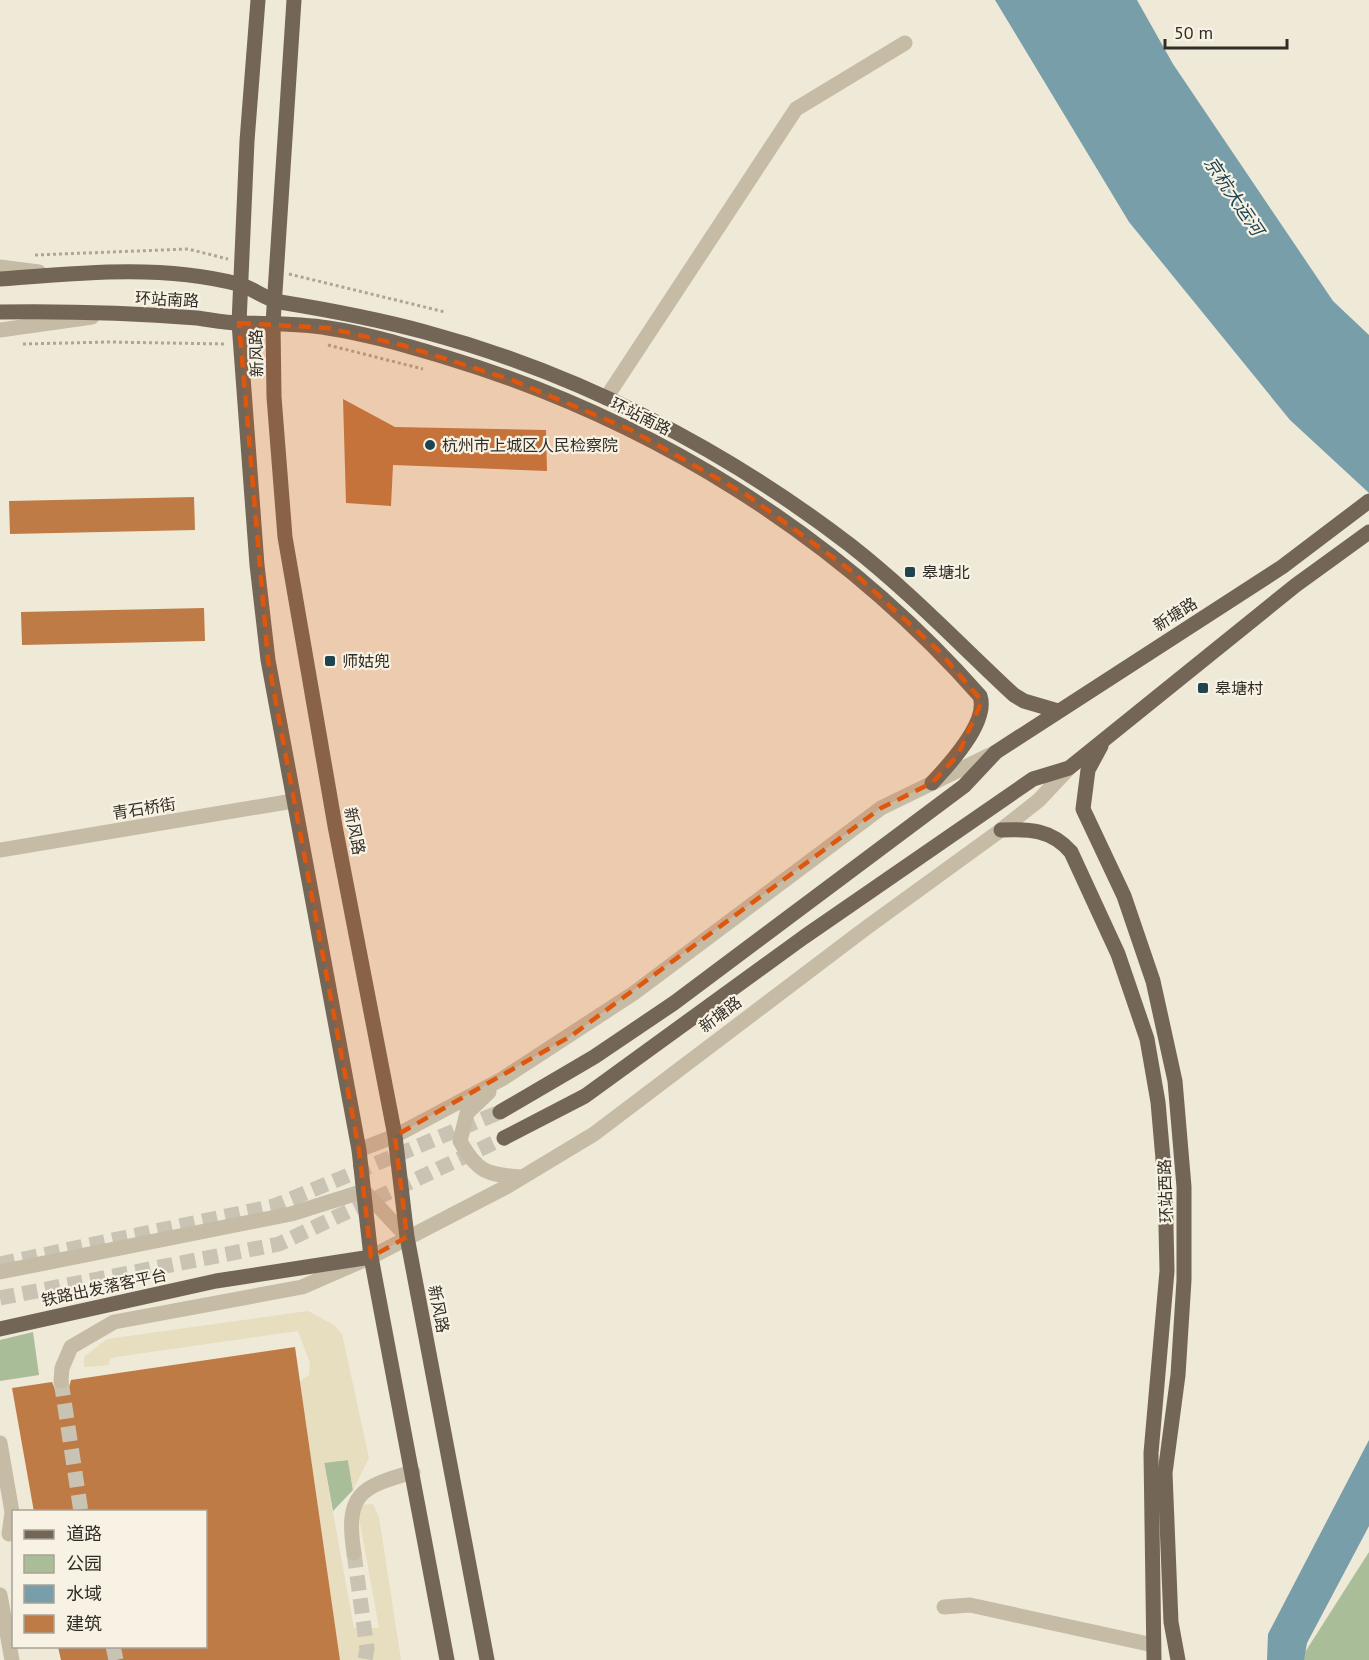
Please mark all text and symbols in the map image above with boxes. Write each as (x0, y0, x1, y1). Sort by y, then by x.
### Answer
scale bar (1165, 12, 1286, 50)
text: 50 m (1174, 21, 1213, 44)
water label: 京杭大运河 (1199, 152, 1270, 242)
street label: 环站南路 (135, 287, 199, 311)
street label: 新风路 (246, 329, 266, 377)
street label: 环站南路 (608, 393, 674, 439)
place label: 杭州市上城区人民检察院 (442, 435, 618, 455)
marker: 杭州市上城区人民检察院 (423, 438, 437, 452)
place label: 皋塘北 (922, 562, 970, 582)
marker: 皋塘北 (903, 565, 917, 579)
street label: 新塘路 (1149, 593, 1201, 635)
place label: 师姑兜 (342, 651, 390, 671)
marker: 师姑兜 (323, 654, 337, 668)
place label: 皋塘村 (1215, 678, 1263, 698)
marker: 皋塘村 (1196, 681, 1210, 695)
street label: 青石桥街 (111, 793, 177, 823)
street label: 新风路 (341, 806, 369, 856)
street label: 新塘路 (695, 992, 745, 1036)
street label: 环站西路 (1154, 1159, 1176, 1223)
street label: 铁路出发落客平台 (39, 1264, 169, 1310)
street label: 新风路 (425, 1284, 453, 1334)
legend (12, 1510, 207, 1648)
text: 道路 (66, 1522, 102, 1545)
text: 公园 (66, 1552, 102, 1575)
text: 水域 (66, 1582, 102, 1605)
text: 建筑 (66, 1612, 102, 1635)

